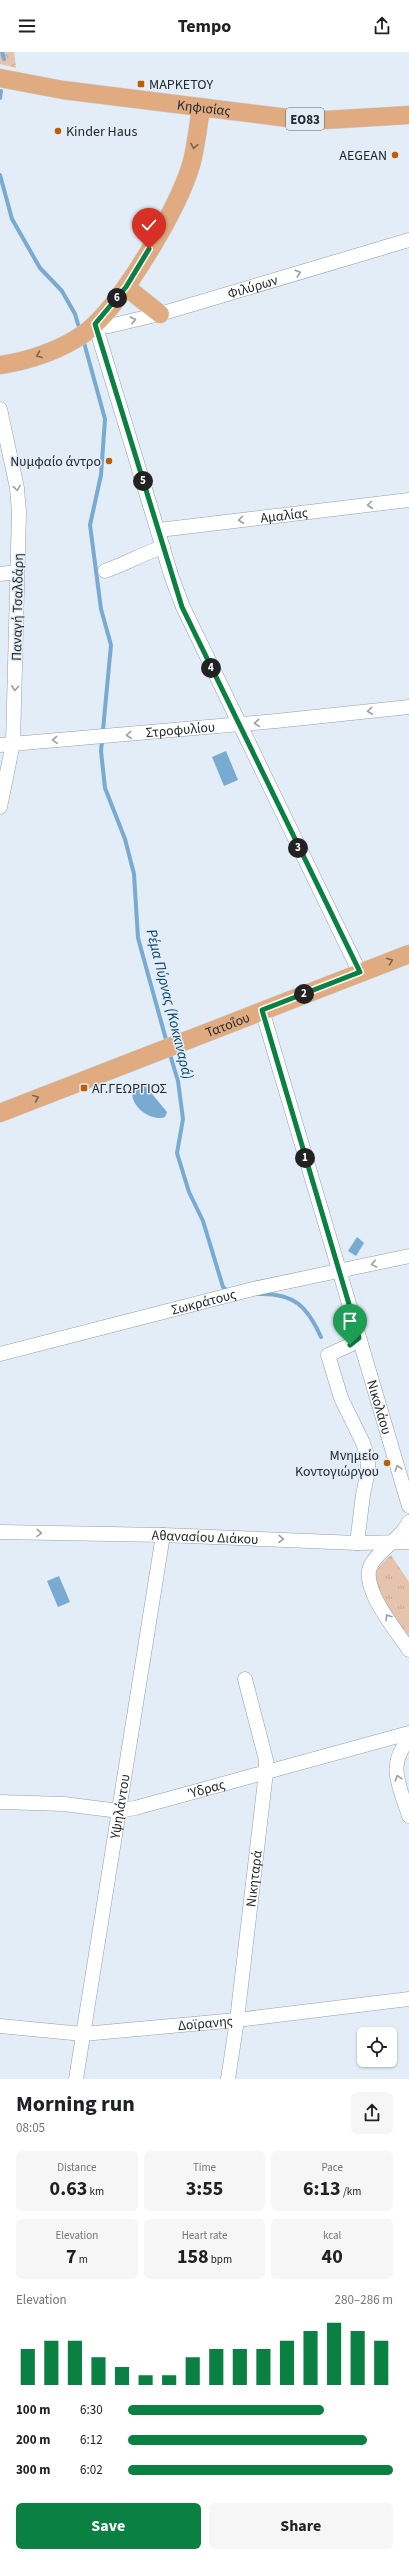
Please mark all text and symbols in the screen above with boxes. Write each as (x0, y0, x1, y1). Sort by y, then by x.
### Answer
text: Tempo (178, 14, 231, 39)
icon: menu (16, 15, 38, 37)
icon: share (371, 15, 393, 37)
place label: ΜΑΡΚΕΤΟΥ (149, 75, 213, 95)
marker: ΜΑΡΚΕΤΟΥ (136, 79, 146, 89)
street label: Κηφισίας (176, 95, 232, 122)
road number: ΕΟ83 (286, 108, 324, 130)
place label: Kinder Haus (66, 122, 137, 142)
marker: Kinder Haus (53, 126, 63, 136)
one-way arrow (190, 143, 199, 150)
place label: AEGEAN (339, 146, 387, 166)
marker: AEGEAN (390, 150, 400, 160)
pin (132, 208, 166, 249)
icon: check (138, 214, 160, 236)
one-way arrow (295, 269, 302, 278)
street label: Φιλύρων (225, 270, 281, 304)
pin: 6 (107, 288, 127, 308)
text: 6 (114, 290, 120, 305)
one-way arrow (130, 317, 136, 325)
one-way arrow (36, 350, 43, 358)
place label: Νυμφαίο άντρο (10, 452, 101, 472)
marker: Νυμφαίο άντρο (104, 456, 114, 466)
pin: 5 (133, 471, 153, 491)
text: 5 (140, 473, 146, 488)
one-way arrow (12, 485, 20, 491)
one-way arrow (367, 500, 373, 509)
street label: Αμαλίας (259, 503, 309, 529)
one-way arrow (238, 515, 244, 524)
street label: Παναγή Τσαλδάρη (7, 553, 29, 661)
pin: 4 (201, 658, 221, 678)
text: 4 (208, 660, 214, 675)
one-way arrow (11, 685, 20, 691)
one-way arrow (367, 707, 373, 716)
street label: Στροφυλίου (145, 717, 216, 743)
one-way arrow (254, 718, 260, 727)
one-way arrow (126, 730, 132, 739)
one-way arrow (52, 736, 59, 745)
pin: 3 (288, 838, 308, 858)
text: 3 (295, 840, 301, 855)
water label: Ρέμα Πύρνας (Κοκκιναρά) (141, 927, 198, 1081)
one-way arrow (386, 958, 393, 966)
pin: 2 (294, 984, 314, 1004)
text: 2 (301, 986, 307, 1001)
street label: Τατοΐου (203, 1008, 253, 1043)
place label: ΑΓ.ΓΕΩΡΓΙΟΣ (92, 1079, 167, 1099)
marker: ΑΓ.ΓΕΩΡΓΙΟΣ (79, 1083, 89, 1093)
one-way arrow (32, 1095, 40, 1103)
pin: 1 (295, 1148, 315, 1168)
text: 1 (302, 1150, 308, 1165)
one-way arrow (371, 1259, 378, 1267)
street label: Σωκράτους (169, 1285, 238, 1321)
pin (333, 1304, 367, 1345)
icon: arrive (339, 1310, 361, 1332)
street label: Νικολάου (361, 1377, 396, 1437)
place label: Μνημείο Κοντογιώργου (295, 1446, 379, 1482)
marker: Μνημείο Κοντογιώργου (382, 1458, 392, 1468)
one-way arrow (394, 1465, 403, 1472)
street label: Αθανασίου Διάκου (151, 1526, 259, 1550)
one-way arrow (36, 1529, 42, 1537)
one-way arrow (278, 1535, 284, 1543)
one-way arrow (385, 1614, 393, 1621)
street label: Υψηλάντου (105, 1773, 136, 1841)
street label: Ύδρας (185, 1775, 227, 1804)
one-way arrow (394, 1775, 403, 1782)
street label: Νικηταρά (241, 1849, 268, 1908)
street label: Δοϊρανης (177, 2011, 234, 2036)
map controls (357, 2027, 397, 2067)
button: locate (357, 2027, 397, 2067)
text: Morning run (16, 2088, 135, 2120)
button: share (351, 2092, 393, 2134)
text: 08:05 (16, 2119, 45, 2137)
text: Distance (57, 2160, 96, 2175)
text: Time (193, 2160, 216, 2175)
text: Pace (321, 2160, 343, 2175)
text: 0.63 (50, 2175, 87, 2203)
text: 3:55 (186, 2175, 223, 2203)
text: 6:13 (303, 2175, 341, 2203)
text: km (87, 2184, 104, 2199)
text: /km (341, 2184, 361, 2199)
text: Elevation (55, 2228, 98, 2243)
text: Heart rate (182, 2228, 227, 2243)
text: kcal (323, 2228, 341, 2243)
text: 7 (66, 2243, 76, 2271)
text: 158 (177, 2243, 209, 2271)
text: 40 (322, 2243, 343, 2271)
text: m (76, 2252, 88, 2267)
text: bpm (209, 2252, 232, 2267)
text: Elevation (16, 2291, 67, 2309)
text: 280–286 m (335, 2291, 393, 2309)
text: 100 m (16, 2401, 50, 2419)
text: 6:30 (80, 2401, 103, 2419)
text: 200 m (16, 2431, 50, 2449)
text: 6:12 (80, 2431, 103, 2449)
text: 300 m (16, 2461, 50, 2479)
text: 6:02 (80, 2461, 103, 2479)
button: Save (16, 2503, 201, 2549)
button: Share (209, 2503, 393, 2549)

